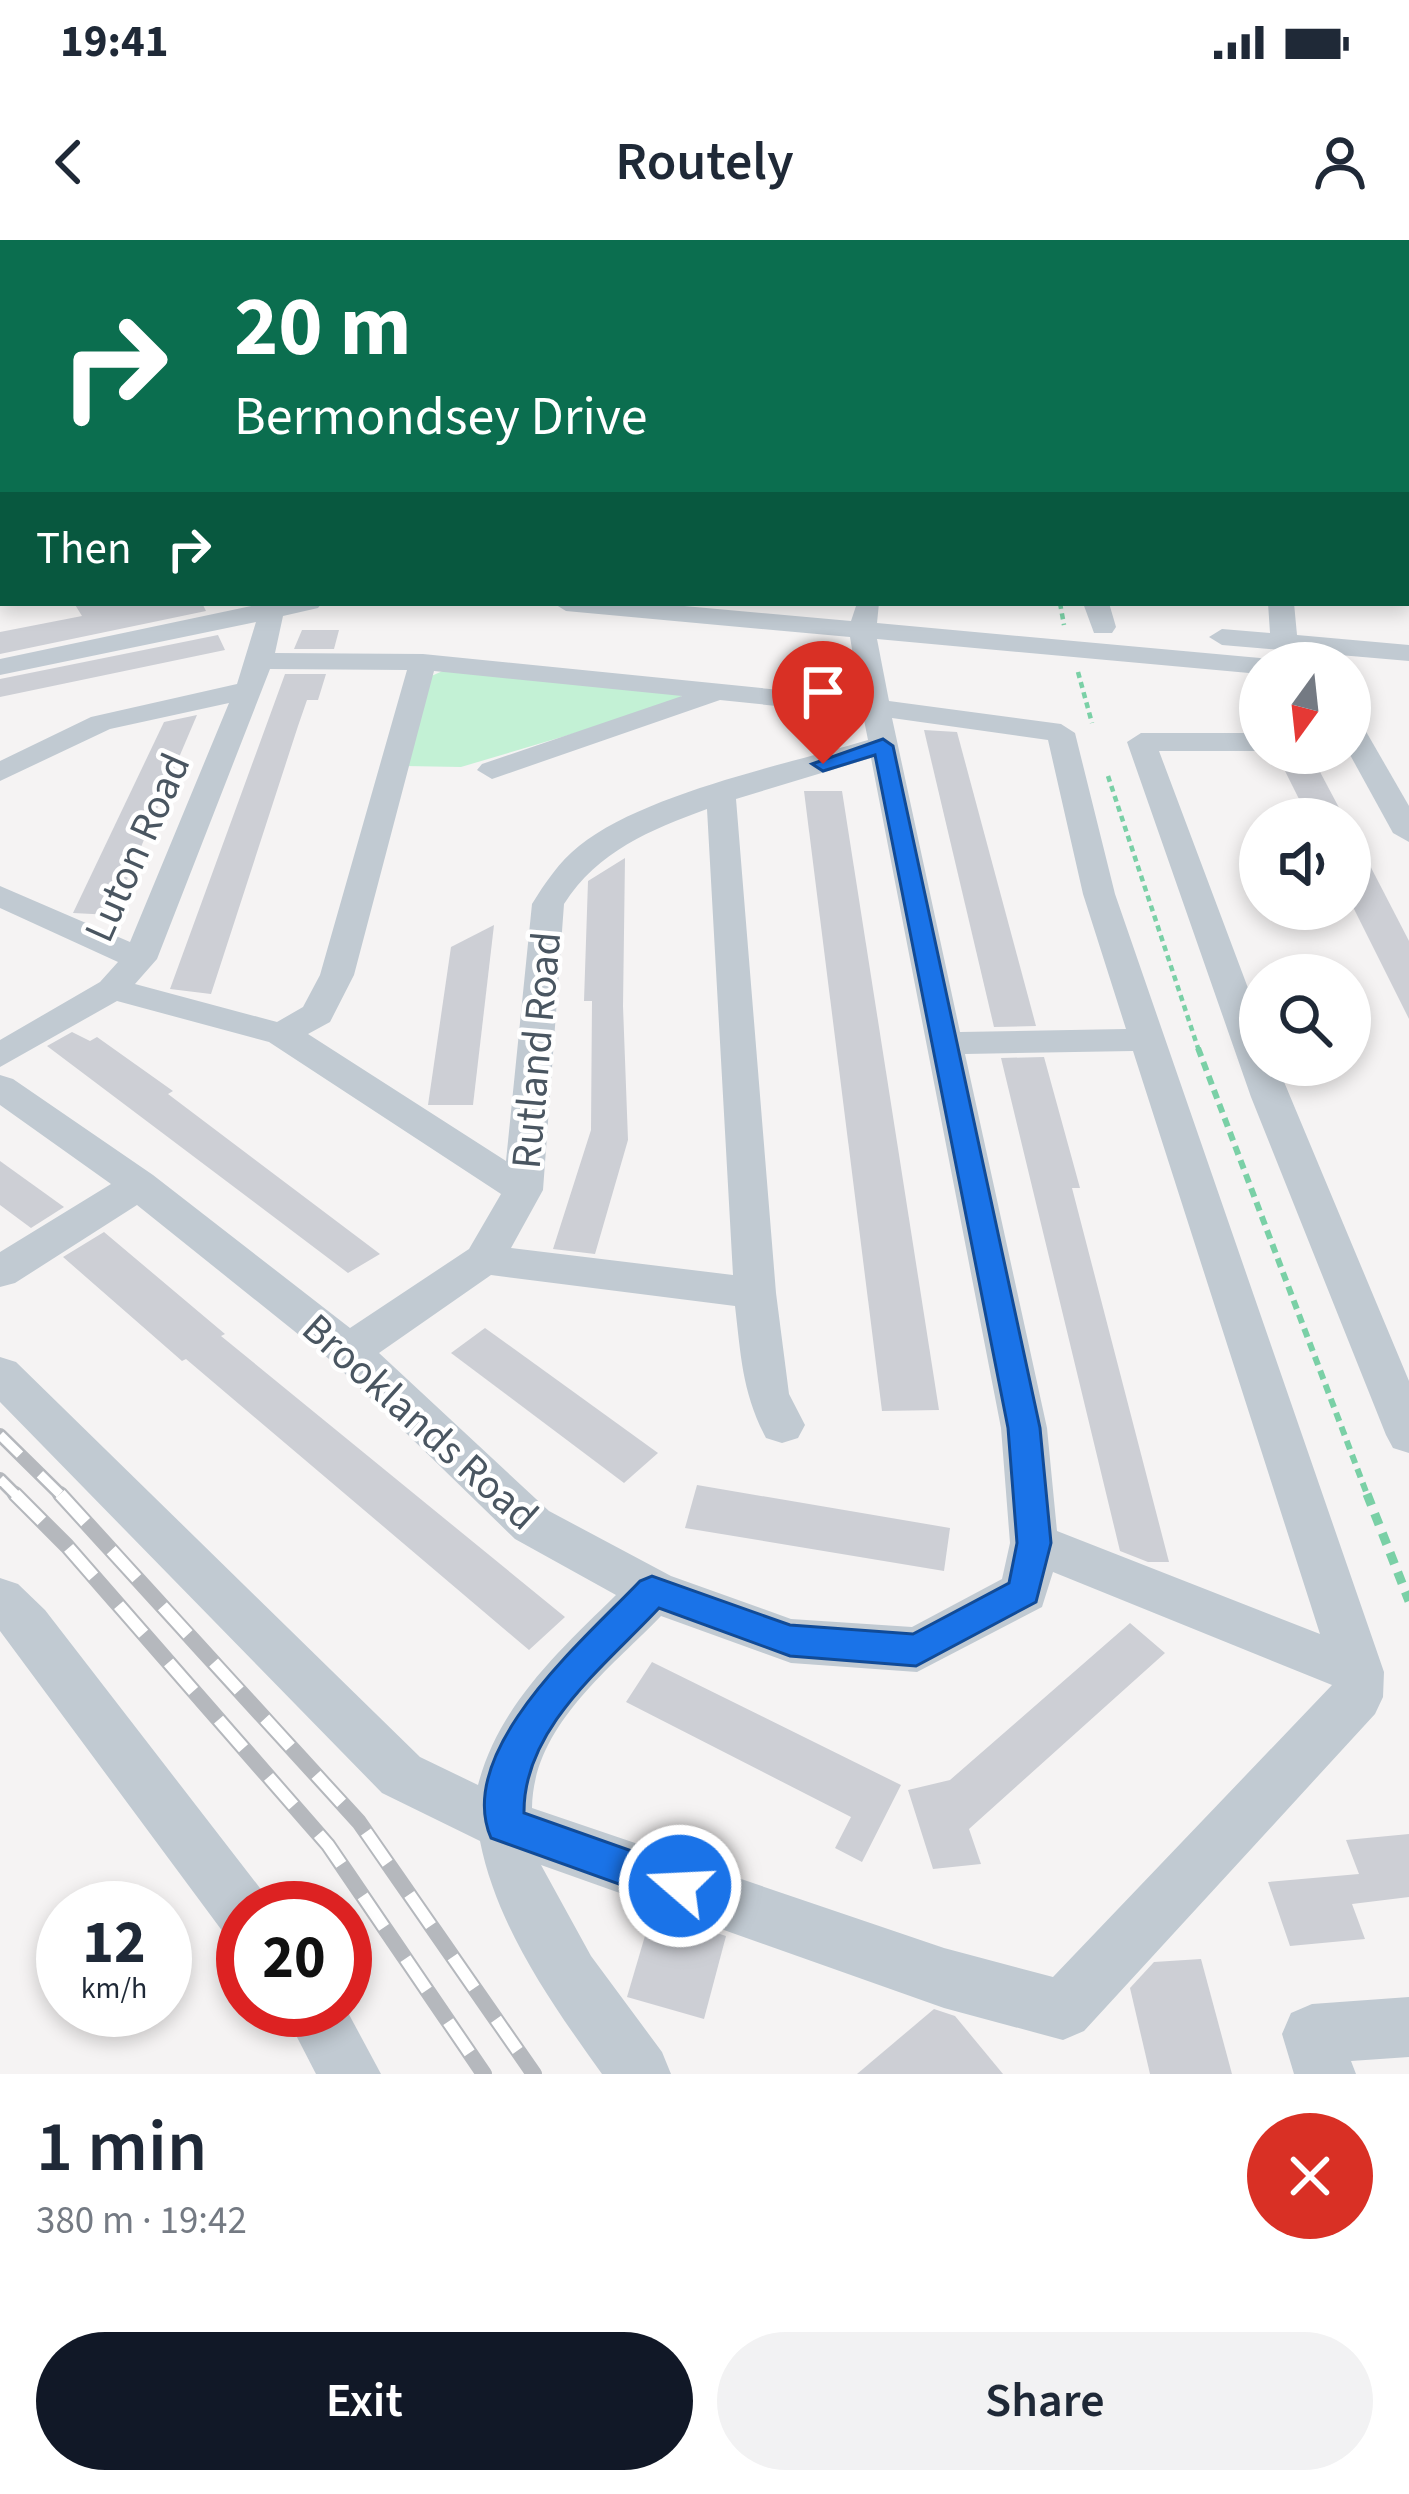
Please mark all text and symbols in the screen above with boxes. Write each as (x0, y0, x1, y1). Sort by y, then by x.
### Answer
text: 19:41 (60, 10, 169, 74)
text: Routely (615, 124, 794, 201)
icon: back (36, 129, 102, 195)
icon: person (1307, 129, 1373, 195)
text: 20 m (234, 268, 412, 388)
icon: right (36, 288, 192, 444)
text: Bermondsey Drive (234, 379, 648, 456)
icon: right (156, 516, 222, 582)
text: Then (36, 517, 132, 581)
pin (772, 641, 874, 764)
north arrow (1239, 642, 1371, 774)
map controls (1239, 642, 1371, 1086)
icon: arrive (790, 659, 856, 725)
street label: Luton Road (70, 744, 206, 952)
button: sound (1239, 798, 1371, 930)
street label: Rutland Road (497, 929, 577, 1171)
button: search (1239, 954, 1371, 1086)
street label: Brooklands Road (288, 1300, 551, 1545)
position arrow (617, 1823, 743, 1949)
speed limit sign: 20 (216, 1881, 372, 2037)
text: 12 (82, 1901, 146, 1986)
text: km/h (81, 1967, 147, 2010)
text: 1 min (36, 2096, 207, 2199)
button: close (1247, 2113, 1373, 2239)
text: 380 m · 19:42 (36, 2193, 247, 2249)
button: Exit (36, 2332, 693, 2470)
button: Share (717, 2332, 1373, 2470)

